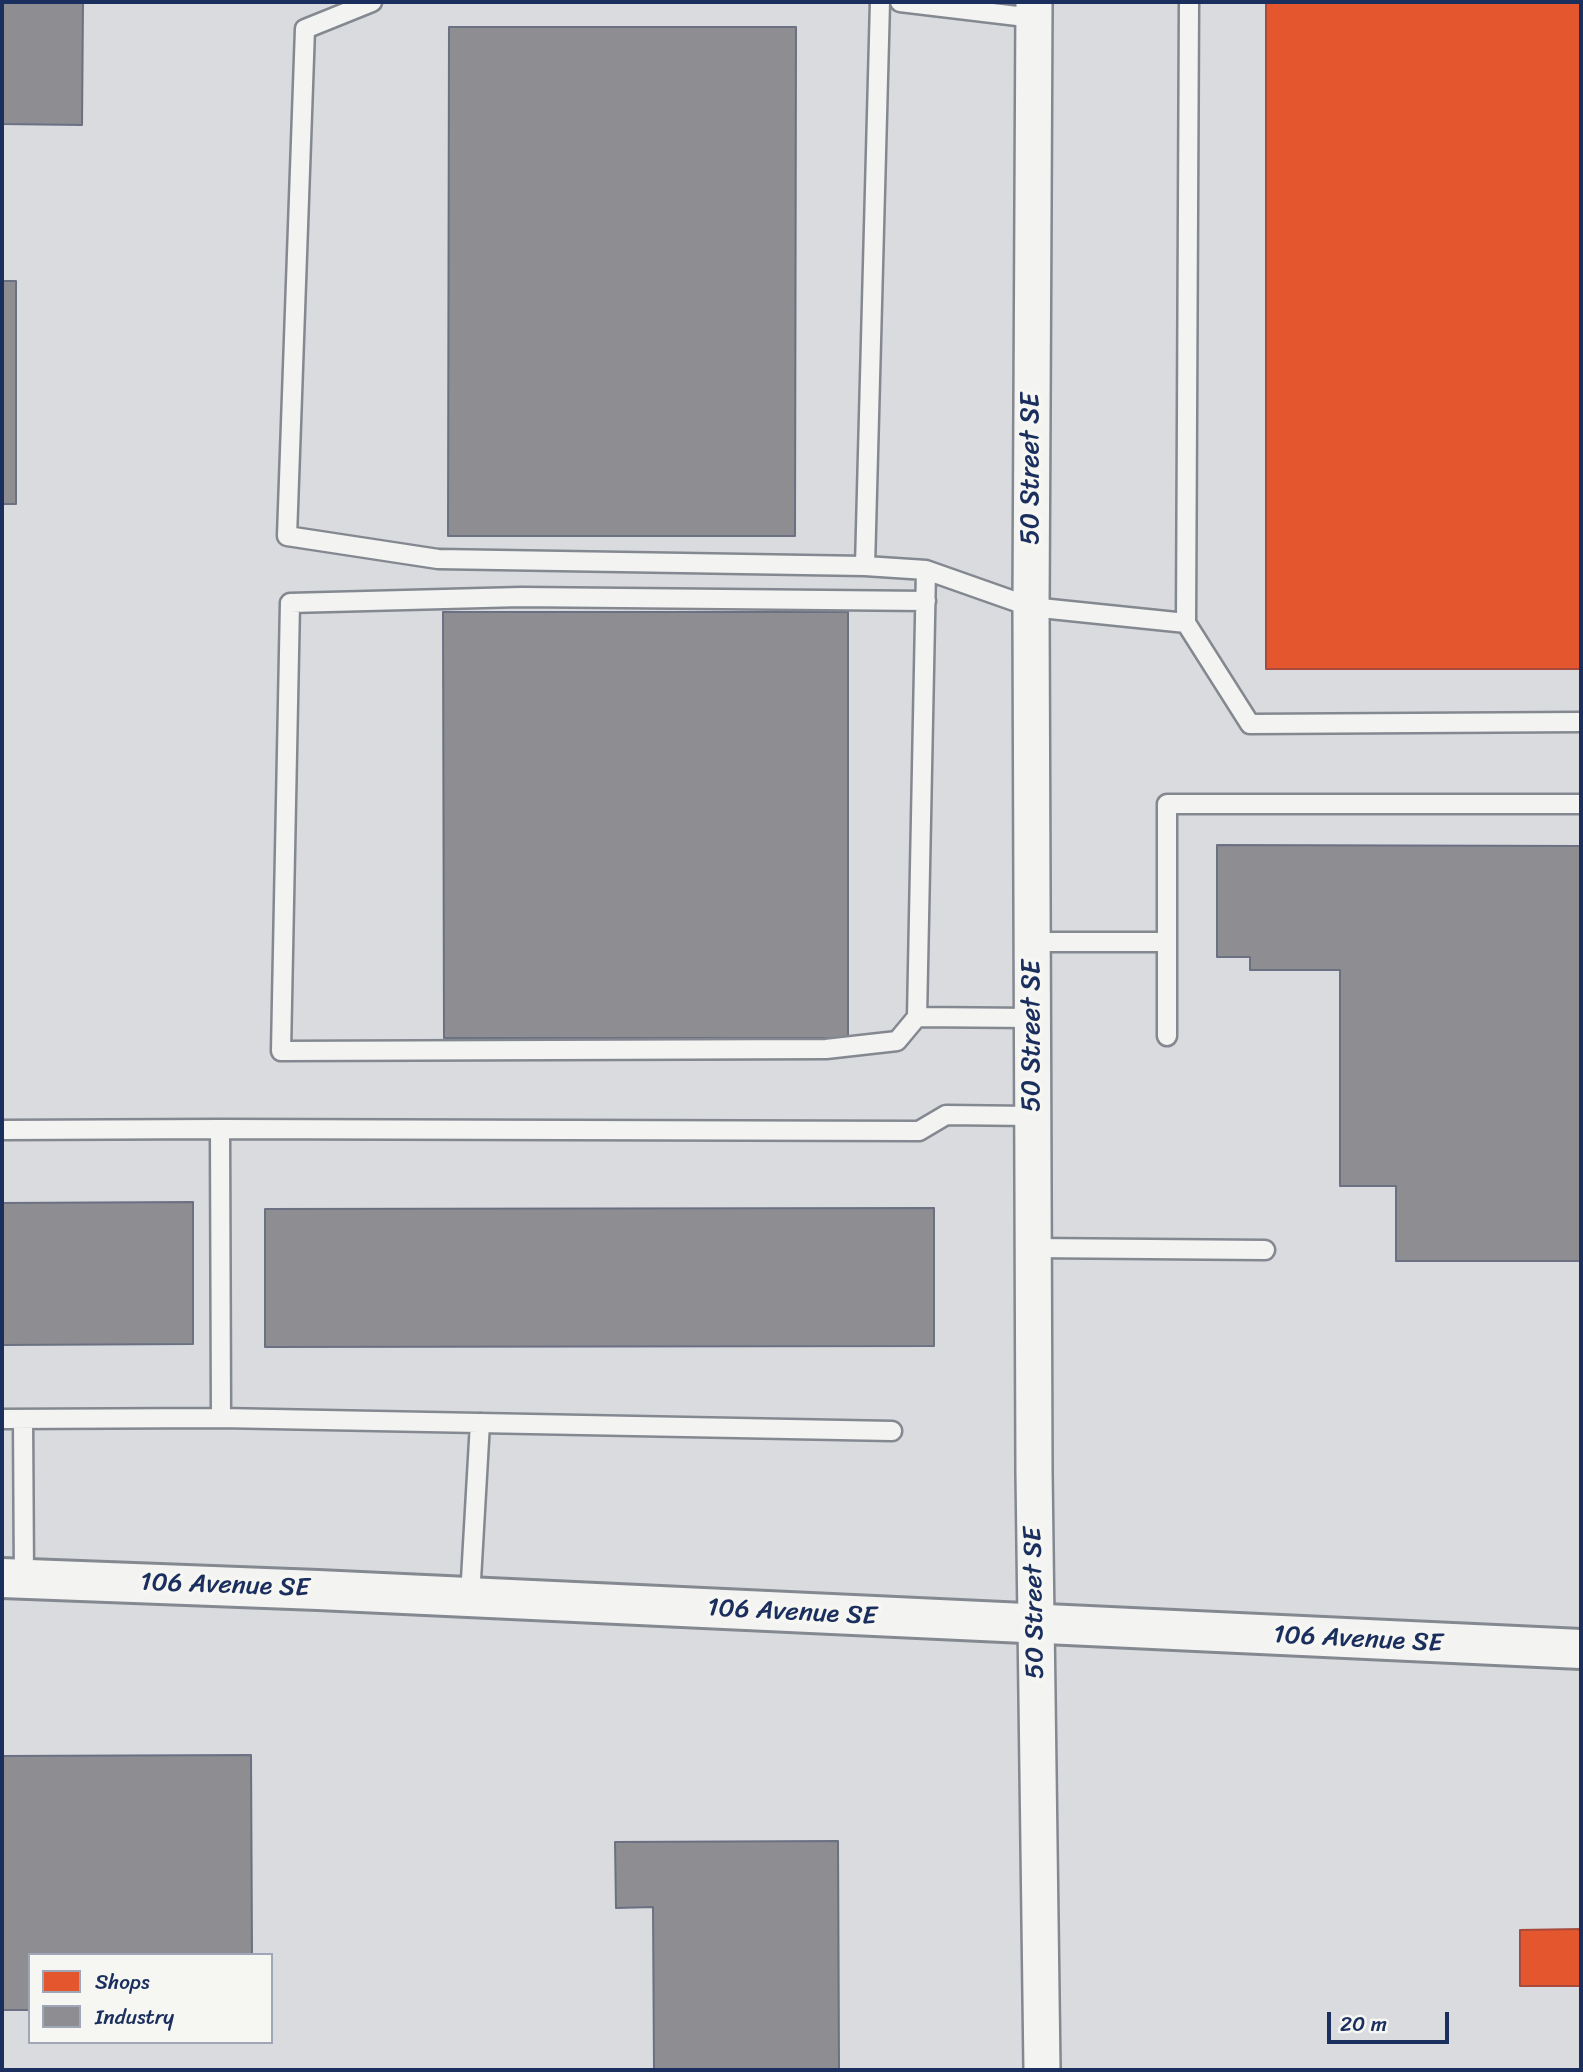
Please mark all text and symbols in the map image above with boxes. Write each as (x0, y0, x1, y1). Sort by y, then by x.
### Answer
street label: 50 Street SE (1015, 393, 1047, 545)
street label: 50 Street SE (1016, 960, 1048, 1112)
street label: 50 Street SE (1018, 1527, 1052, 1679)
street label: 106 Avenue SE (140, 1567, 310, 1605)
street label: 106 Avenue SE (706, 1593, 878, 1633)
street label: 106 Avenue SE (1272, 1620, 1444, 1660)
legend (28, 1953, 273, 2044)
text: Shops (95, 1963, 150, 2001)
text: Industry (95, 1998, 174, 2036)
scale bar (1331, 1998, 1454, 2042)
text: 20 m (1340, 2005, 1387, 2043)

